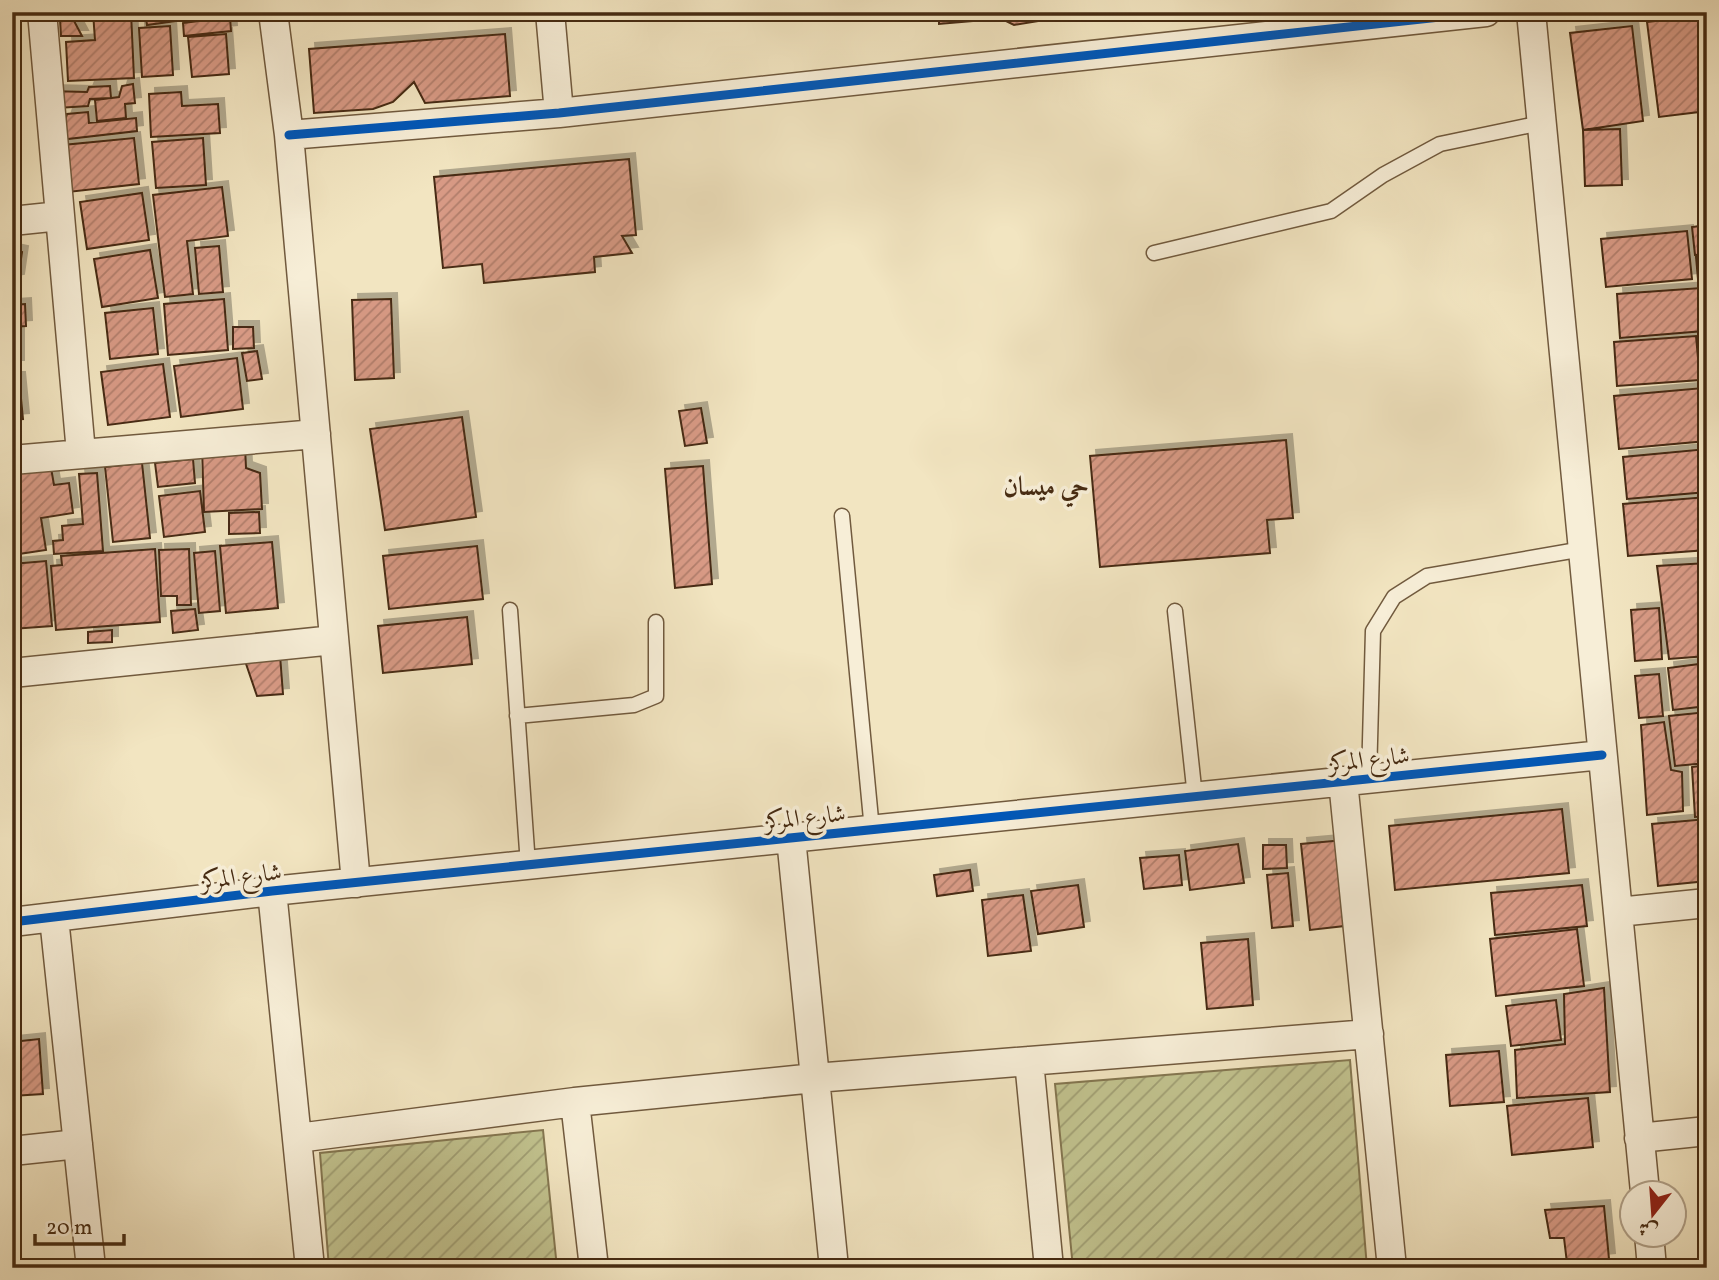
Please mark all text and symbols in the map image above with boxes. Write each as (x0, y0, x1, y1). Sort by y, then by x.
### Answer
district label: حي ميسان (1003, 470, 1089, 508)
street label: شارع المركز (1324, 740, 1412, 783)
street label: شارع المركز (760, 798, 848, 841)
street label: شارع المركز (196, 856, 284, 901)
north arrow (1618, 1178, 1688, 1248)
scale bar (35, 1203, 124, 1247)
text: ش (1636, 1213, 1661, 1244)
text: 20 m (46, 1214, 92, 1243)

